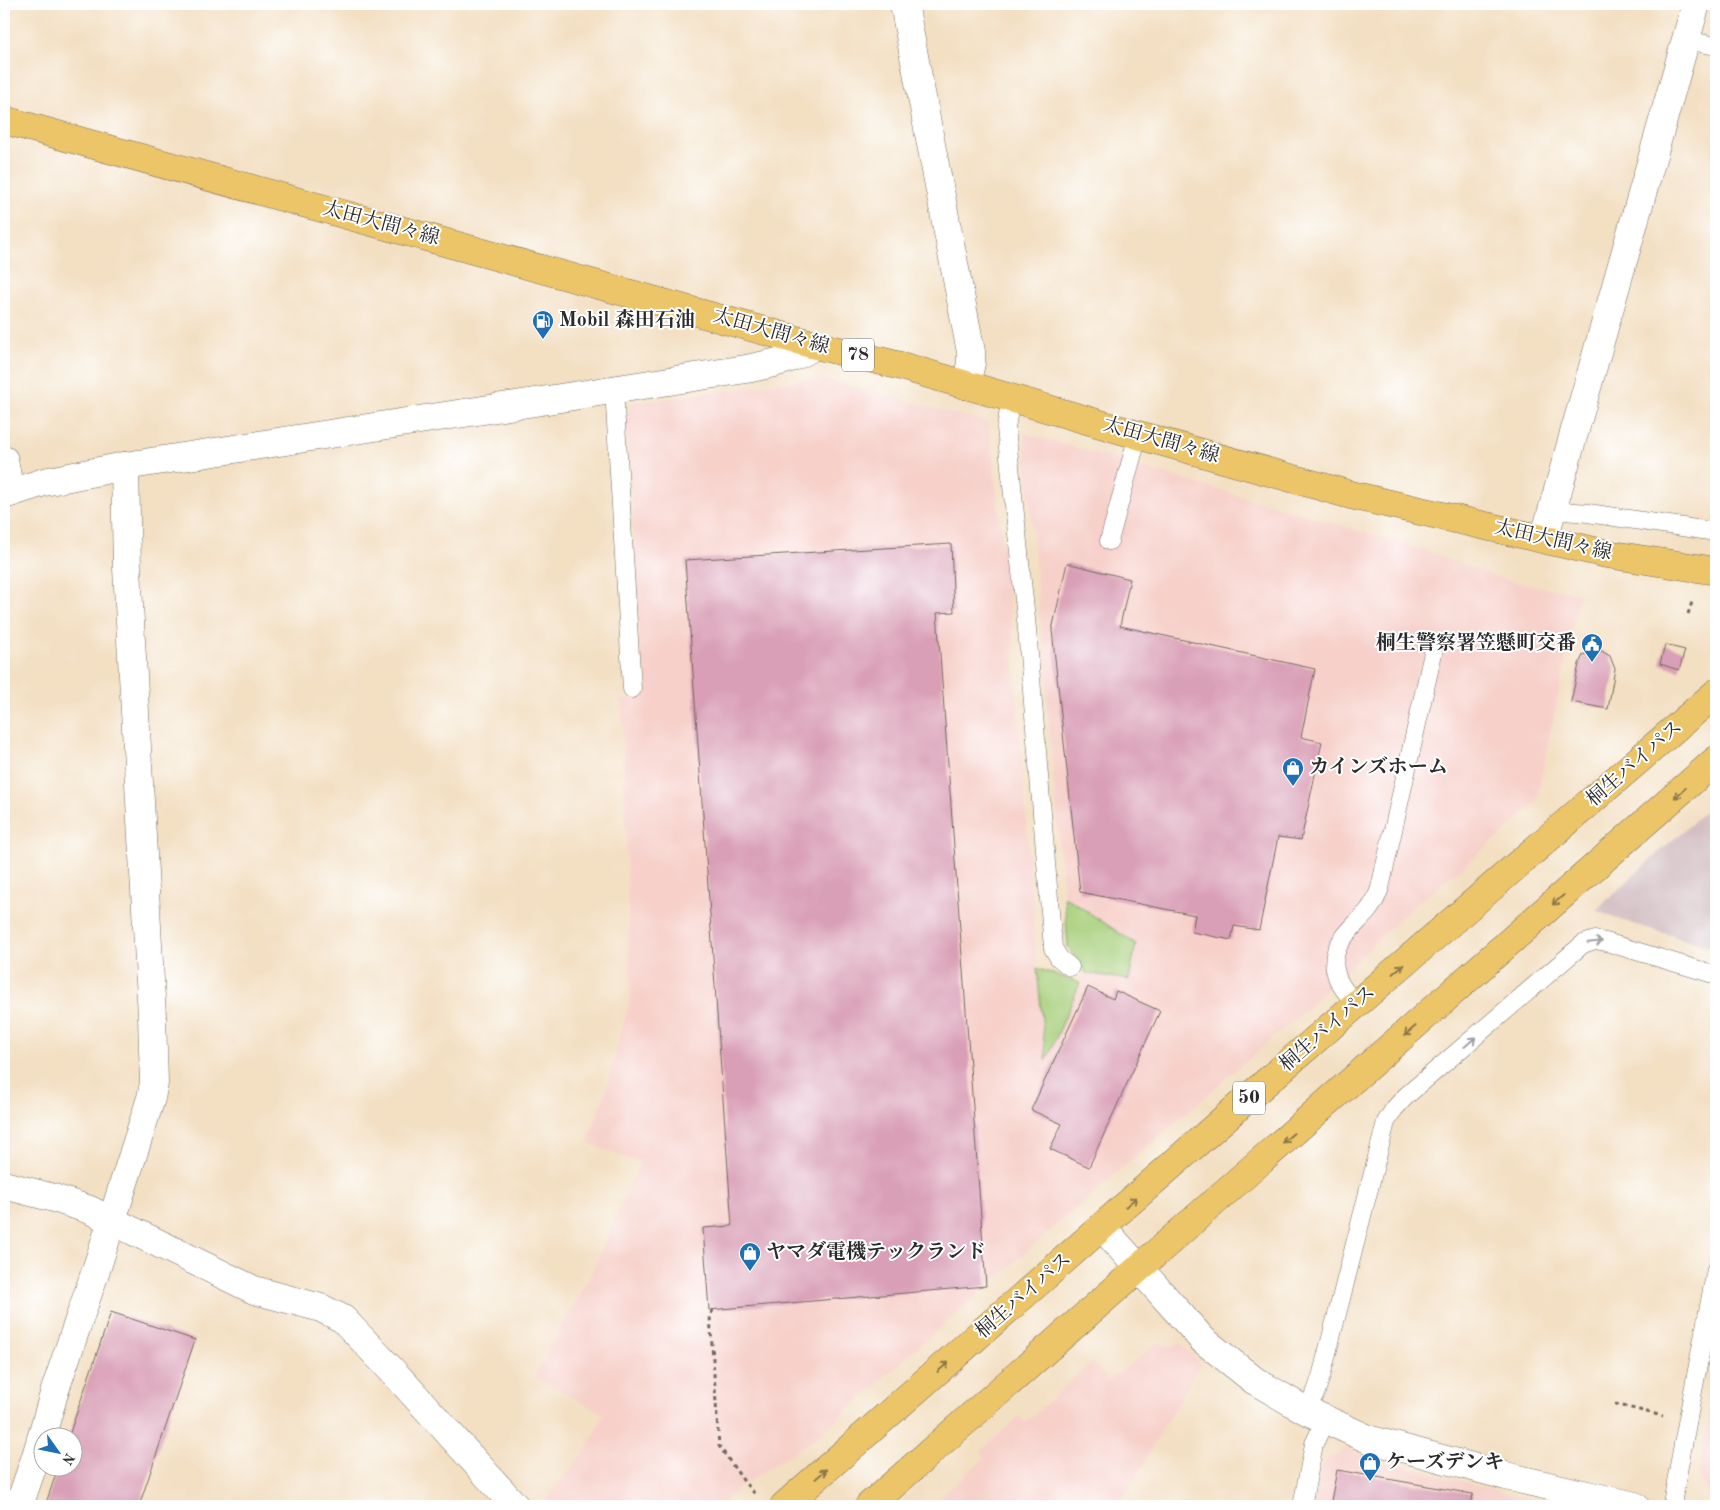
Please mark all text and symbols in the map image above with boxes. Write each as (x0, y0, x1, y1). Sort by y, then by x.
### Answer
street label: 太田大間々線 (320, 197, 442, 249)
street label: 太田大間々線 (711, 304, 832, 358)
place label: Mobil 森田石油 (559, 308, 695, 331)
fuel station icon: Mobil 森田石油 (531, 309, 555, 340)
road number: 78 (842, 338, 874, 372)
street label: 太田大間々線 (1101, 413, 1222, 467)
street label: 太田大間々線 (1492, 516, 1614, 564)
place label: 桐生警察署笠懸町交番 (1376, 631, 1576, 654)
public building icon: 桐生警察署笠懸町交番 (1580, 632, 1604, 663)
street label: 桐生バイパス (1582, 716, 1687, 811)
shop icon: カインズホーム (1281, 756, 1305, 787)
place label: カインズホーム (1309, 756, 1448, 778)
one-way arrow (1673, 787, 1686, 799)
one-way arrow (1552, 895, 1565, 906)
one-way arrow (1587, 937, 1603, 947)
one-way arrow (1392, 963, 1405, 974)
street label: 桐生バイパス (1275, 981, 1380, 1076)
one-way arrow (1403, 1025, 1416, 1036)
one-way arrow (1463, 1037, 1476, 1048)
road number: 50 (1233, 1082, 1265, 1114)
one-way arrow (1281, 1132, 1294, 1144)
one-way arrow (1124, 1196, 1137, 1208)
place label: ヤマダ電機テックランド (766, 1240, 986, 1263)
shop icon: ヤマダ電機テックランド (738, 1241, 762, 1272)
street label: 桐生バイパス (971, 1248, 1076, 1343)
one-way arrow (937, 1361, 950, 1373)
north arrow (32, 1428, 82, 1478)
text: N (59, 1450, 77, 1467)
shop icon: ケーズデンキ (1358, 1451, 1382, 1482)
place label: ケーズデンキ (1386, 1451, 1504, 1473)
one-way arrow (814, 1469, 827, 1480)

